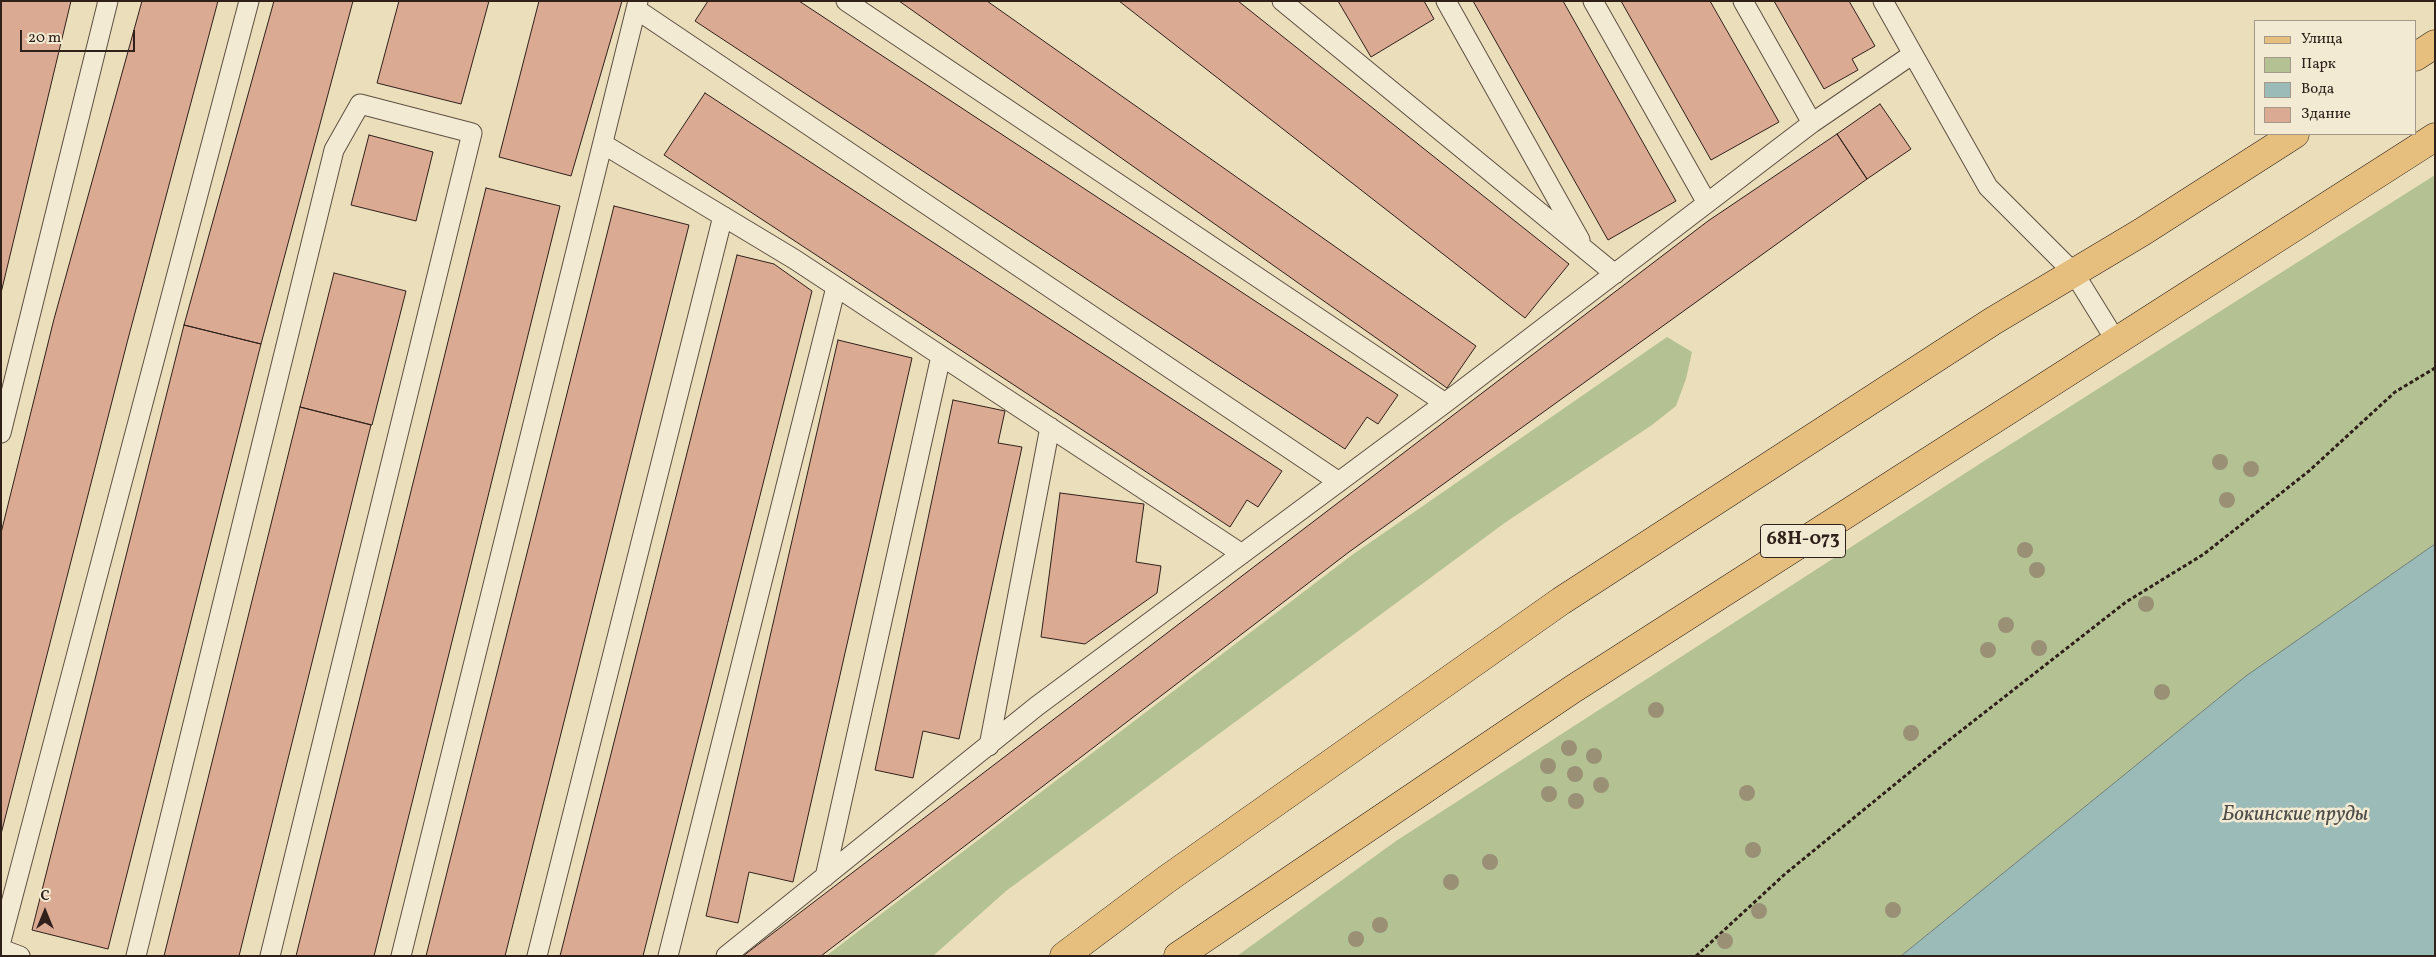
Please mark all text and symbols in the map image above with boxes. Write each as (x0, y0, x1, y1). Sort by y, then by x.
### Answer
scale bar (22, 20, 138, 52)
legend (2254, 20, 2416, 135)
text: 20 m (28, 28, 61, 49)
text: Улица (2301, 29, 2343, 50)
text: Парк (2301, 54, 2336, 75)
text: Вода (2301, 79, 2334, 100)
text: Здание (2301, 104, 2351, 125)
road number: 68Н-073 (1760, 524, 1846, 558)
water label: Бокинские пруды (2222, 803, 2368, 829)
north arrow (20, 887, 70, 937)
text: С (40, 887, 50, 906)

